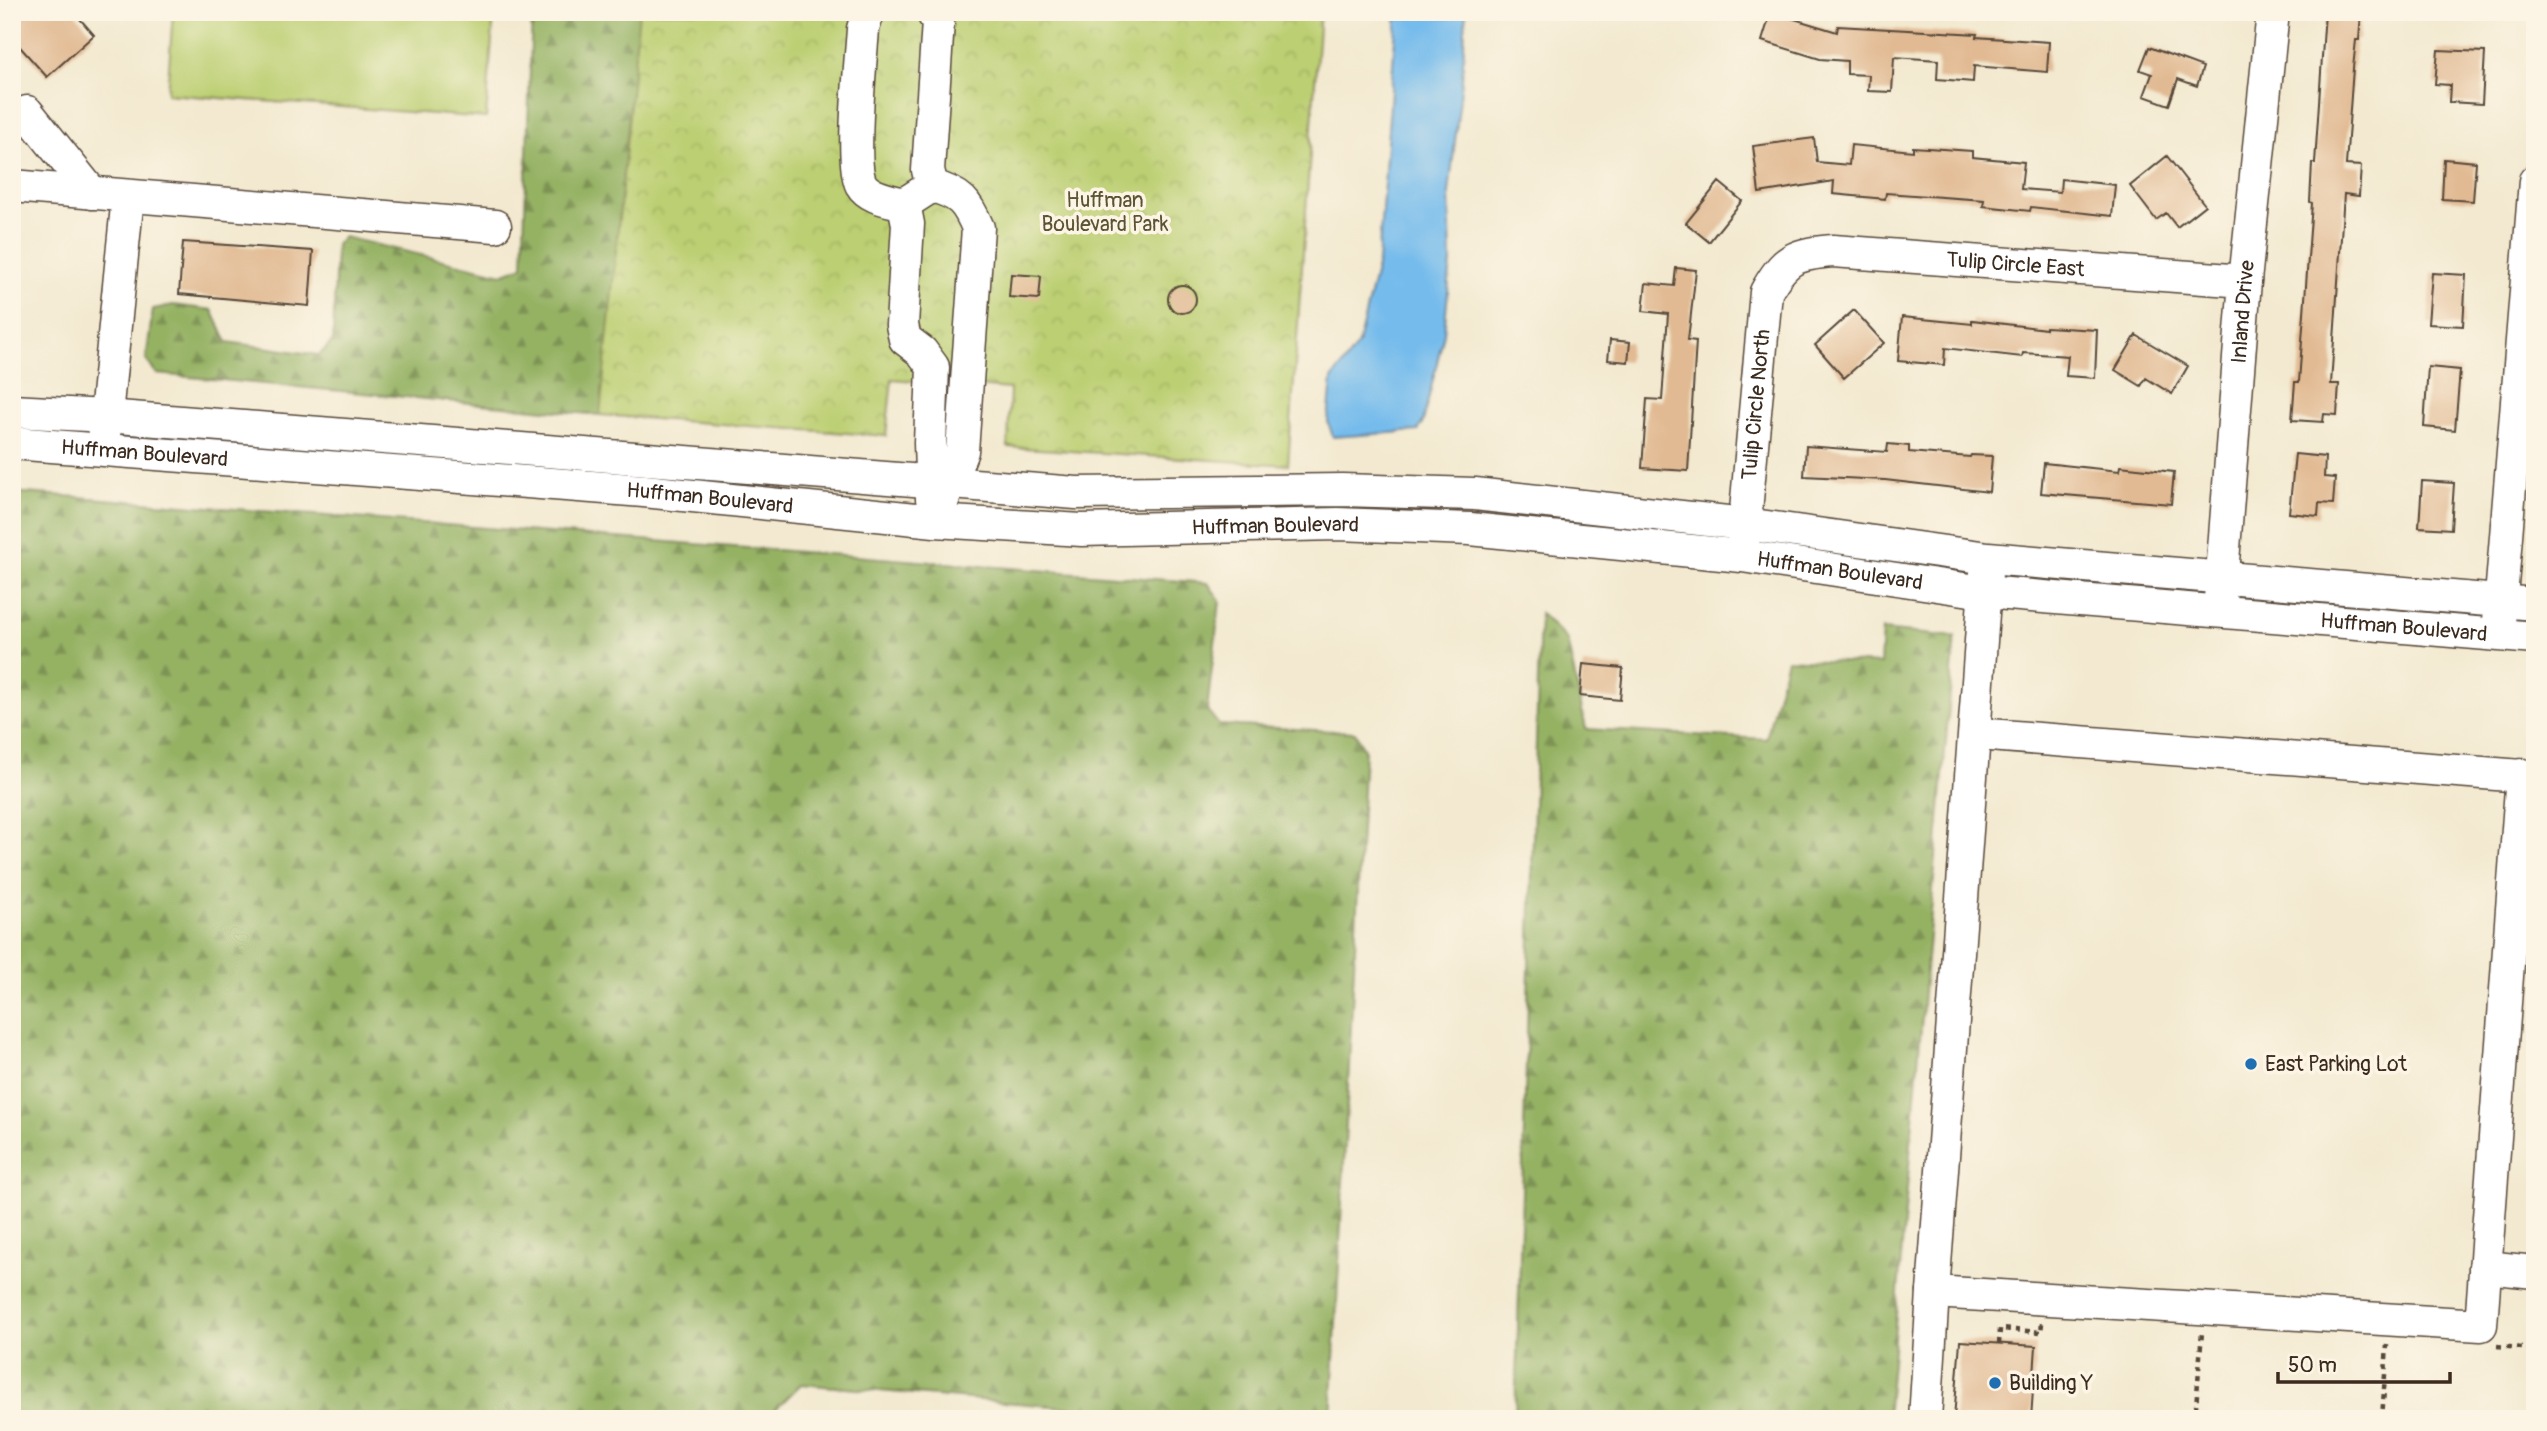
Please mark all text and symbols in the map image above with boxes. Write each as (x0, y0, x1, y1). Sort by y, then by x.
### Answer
park label: Huffman Boulevard Park (1042, 187, 1169, 238)
street label: Tulip Circle East (1946, 246, 2086, 283)
street label: Inland Drive (2226, 258, 2261, 365)
street label: Tulip Circle North (1736, 328, 1777, 481)
street label: Huffman Boulevard (60, 434, 229, 473)
street label: Huffman Boulevard (625, 477, 795, 520)
street label: Huffman Boulevard (1191, 511, 1360, 541)
street label: Huffman Boulevard (1755, 545, 1925, 597)
street label: Huffman Boulevard (2319, 607, 2488, 648)
place label: East Parking Lot (2265, 1051, 2408, 1078)
marker: East Parking Lot (2243, 1056, 2259, 1072)
scale bar (2278, 1340, 2449, 1384)
text: 50 m (2288, 1352, 2337, 1379)
place label: Building Y (2009, 1370, 2093, 1397)
marker: Building Y (1987, 1375, 2003, 1391)

